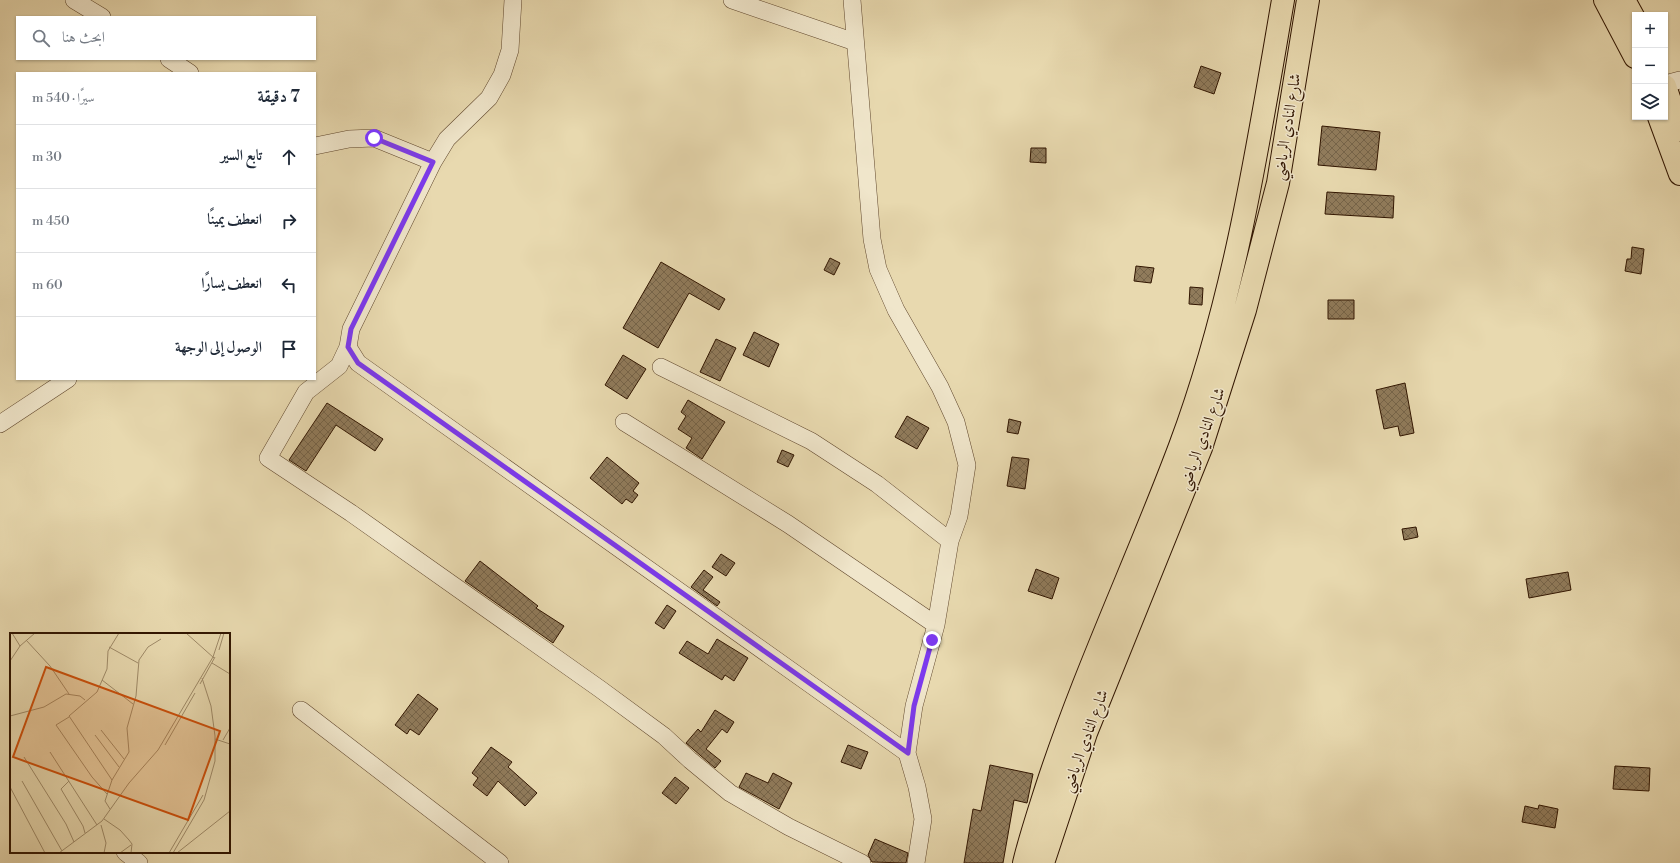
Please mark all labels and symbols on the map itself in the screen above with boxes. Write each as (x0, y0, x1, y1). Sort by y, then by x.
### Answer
street label: شارع النادي الرياضي (1269, 72, 1310, 183)
route start (365, 129, 383, 147)
street label: شارع النادي الرياضي (1174, 385, 1235, 495)
route end (923, 631, 941, 649)
inset map (10, 633, 230, 853)
street label: شارع النادي الرياضي (1057, 687, 1118, 797)

